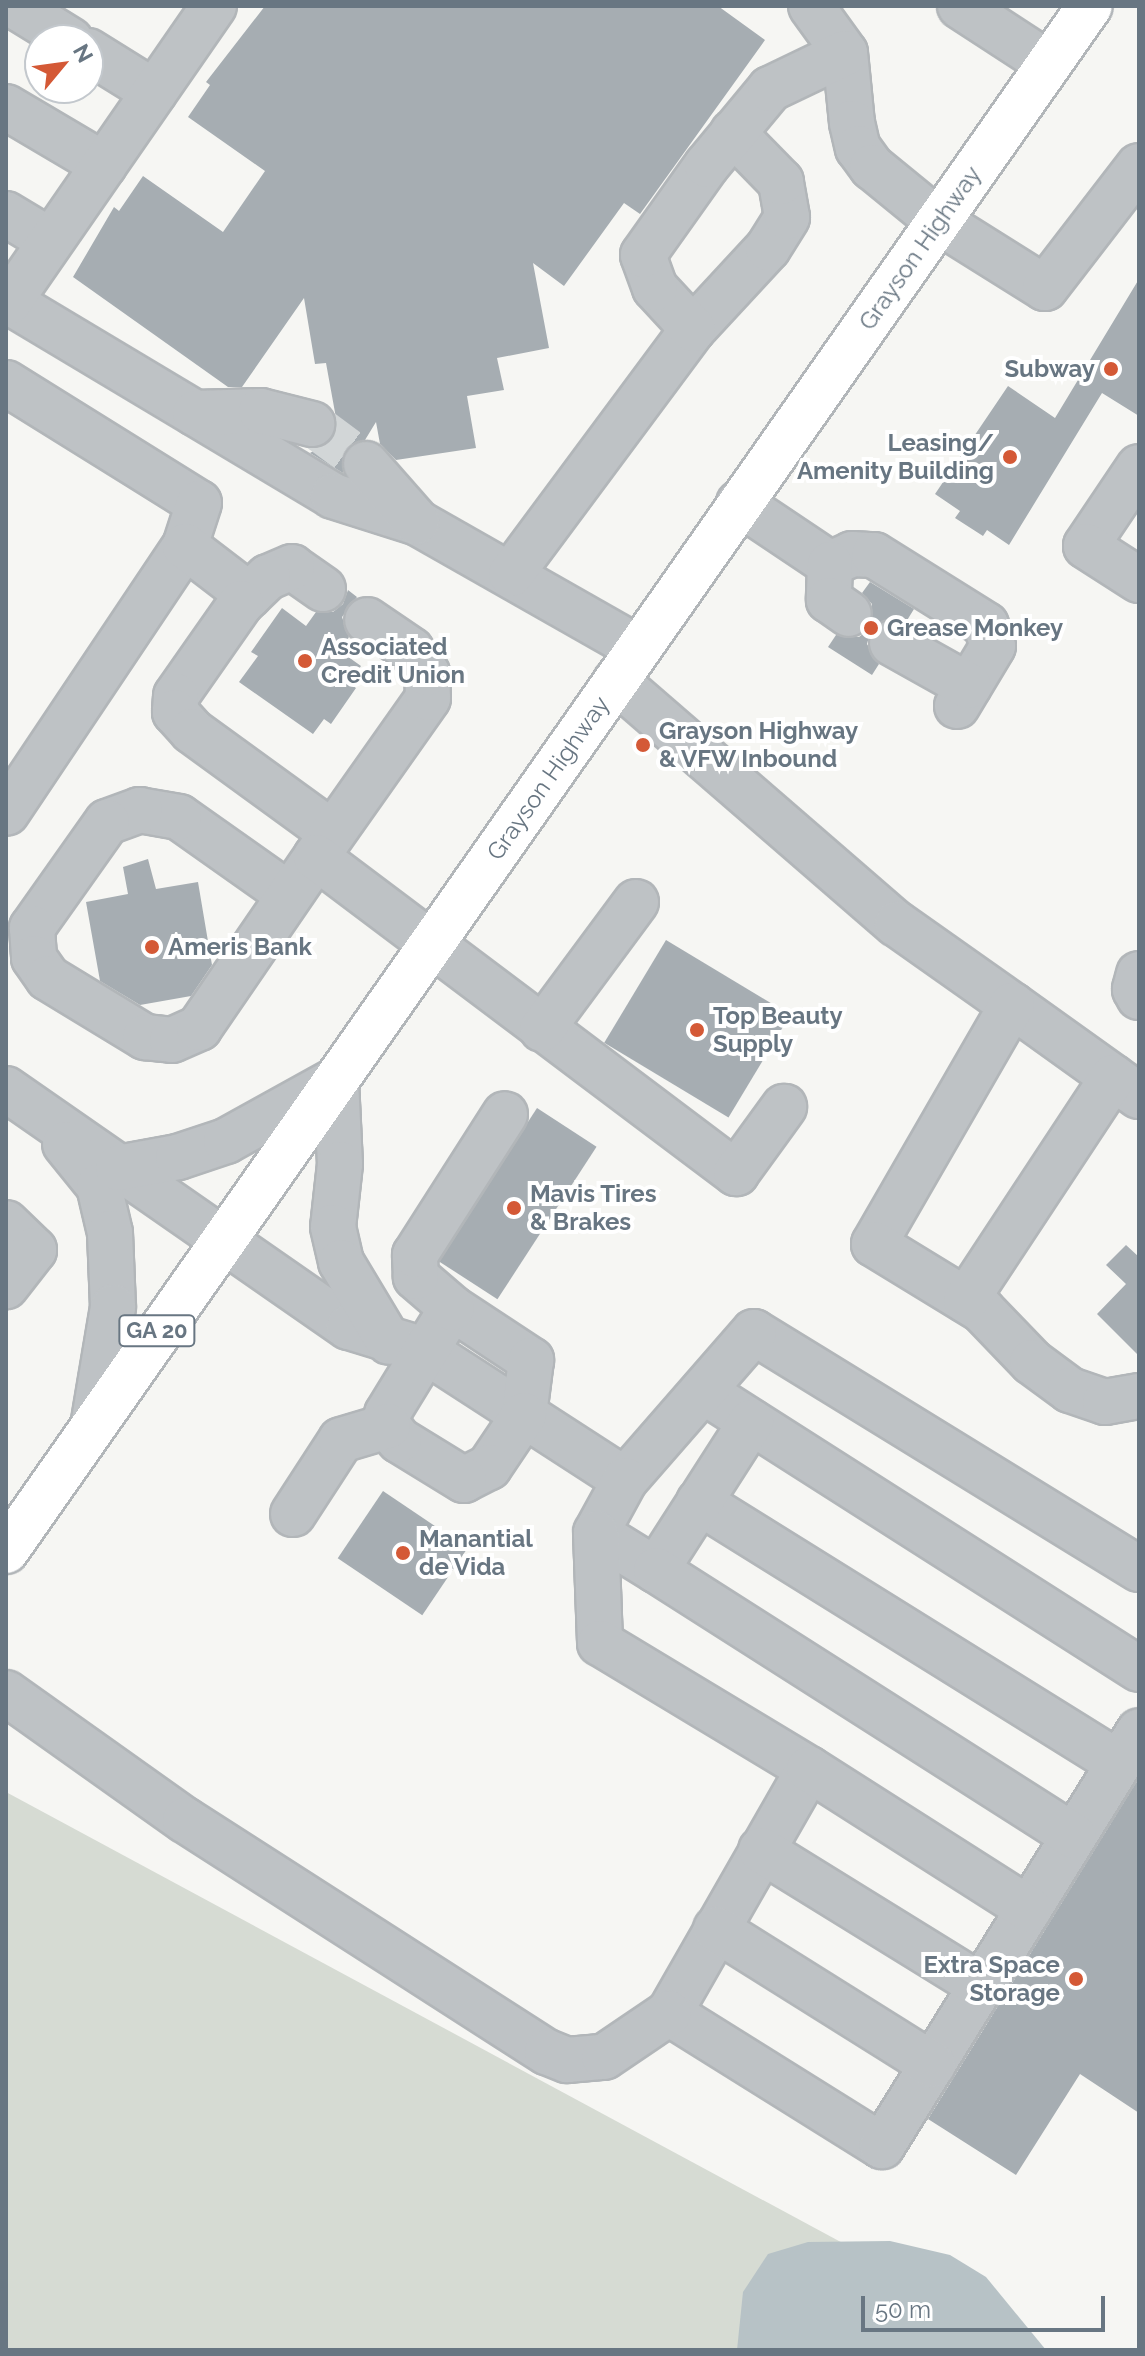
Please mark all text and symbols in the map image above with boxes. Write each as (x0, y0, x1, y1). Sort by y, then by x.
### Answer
north arrow (24, 24, 104, 104)
text: N (68, 40, 99, 67)
street label: Grayson Highway (853, 161, 987, 335)
place label: Subway (1004, 355, 1095, 383)
marker: Subway (1102, 360, 1120, 378)
place label: Leasing/ Amenity Building (796, 429, 994, 485)
marker: Leasing/ Amenity Building (1001, 448, 1019, 466)
place label: Grease Monkey (887, 614, 1063, 642)
marker: Grease Monkey (862, 619, 880, 637)
place label: Associated Credit Union (321, 633, 465, 689)
marker: Associated Credit Union (296, 652, 314, 670)
street label: Grayson Highway (481, 691, 615, 865)
place label: Grayson Highway & VFW Inbound (659, 717, 858, 773)
marker: Grayson Highway & VFW Inbound (634, 736, 652, 754)
place label: Ameris Bank (168, 933, 312, 961)
marker: Ameris Bank (143, 938, 161, 956)
place label: Top Beauty Supply (713, 1002, 843, 1058)
marker: Top Beauty Supply (688, 1021, 706, 1039)
place label: Mavis Tires & Brakes (530, 1180, 657, 1236)
marker: Mavis Tires & Brakes (505, 1199, 523, 1217)
road number: GA 20 (117, 1313, 197, 1349)
place label: Manantial de Vida (419, 1525, 533, 1581)
marker: Manantial de Vida (394, 1544, 412, 1562)
place label: Extra Space Storage (923, 1951, 1060, 2007)
marker: Extra Space Storage (1067, 1970, 1085, 1988)
scale bar (865, 2280, 1109, 2330)
text: 50 m (875, 2295, 931, 2324)

